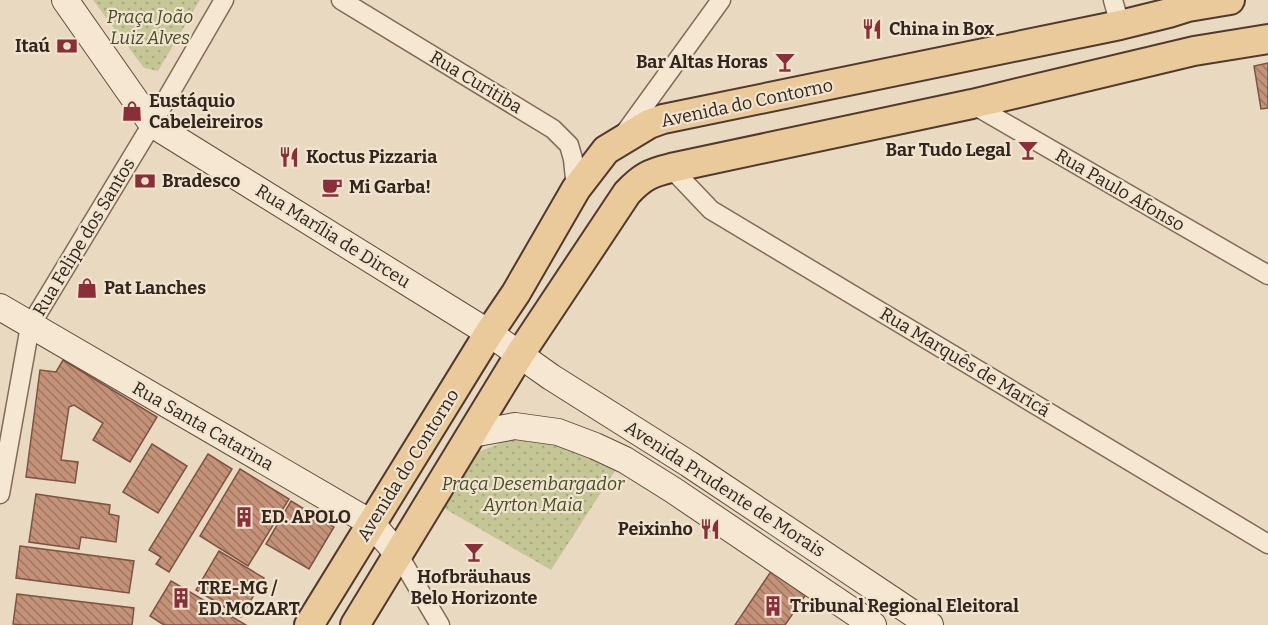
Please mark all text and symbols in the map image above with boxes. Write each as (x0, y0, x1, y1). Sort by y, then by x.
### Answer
park label: Praça João Luiz Alves (107, 6, 193, 49)
restaurant icon: China in Box (860, 17, 884, 41)
place label: China in Box (889, 18, 995, 40)
bank icon: Itaú (55, 34, 79, 58)
place label: Itaú (15, 35, 51, 57)
street label: Rua Curitiba (426, 46, 526, 118)
bar icon: Bar Altas Horas (773, 50, 797, 74)
place label: Bar Altas Horas (636, 51, 768, 73)
street label: Avenida do Contorno (659, 74, 835, 132)
place label: Eustáquio Cabeleireiros (149, 90, 263, 133)
shop icon: Eustáquio Cabeleireiros (120, 99, 144, 123)
bar icon: Bar Tudo Legal (1016, 138, 1040, 162)
place label: Bar Tudo Legal (885, 139, 1011, 161)
street label: Rua Paulo Afonso (1051, 144, 1189, 236)
restaurant icon: Koctus Pizzaria (277, 145, 301, 169)
place label: Koctus Pizzaria (306, 146, 437, 168)
street label: Rua Felipe dos Santos (28, 154, 140, 320)
bank icon: Bradesco (133, 169, 157, 193)
place label: Bradesco (162, 170, 240, 192)
cafe icon: Mi Garba! (320, 175, 344, 199)
place label: Mi Garba! (349, 176, 431, 198)
street label: Rua Marília de Dirceu (252, 179, 414, 293)
shop icon: Pat Lanches (75, 276, 99, 300)
place label: Pat Lanches (104, 277, 206, 299)
street label: Rua Marquês de Maricá (876, 302, 1054, 422)
street label: Rua Santa Catarina (129, 377, 278, 475)
street label: Avenida do Contorno (352, 385, 464, 545)
street label: Avenida Prudente de Morais (621, 416, 829, 562)
park label: Praça Desembargador Ayrton Maia (442, 473, 625, 516)
building icon: ED. APOLO (232, 505, 256, 529)
place label: ED. APOLO (261, 506, 351, 528)
restaurant icon: Peixinho (698, 517, 722, 541)
place label: Peixinho (618, 518, 693, 540)
bar icon: Hofbräuhaus Belo Horizonte (462, 540, 486, 564)
place label: Hofbräuhaus Belo Horizonte (411, 566, 538, 609)
place label: TRE-MG / ED.MOZART (198, 577, 300, 620)
building icon: TRE-MG / ED.MOZART (169, 586, 193, 610)
building icon: Tribunal Regional Eleitoral (761, 594, 785, 618)
place label: Tribunal Regional Eleitoral (790, 595, 1019, 617)

